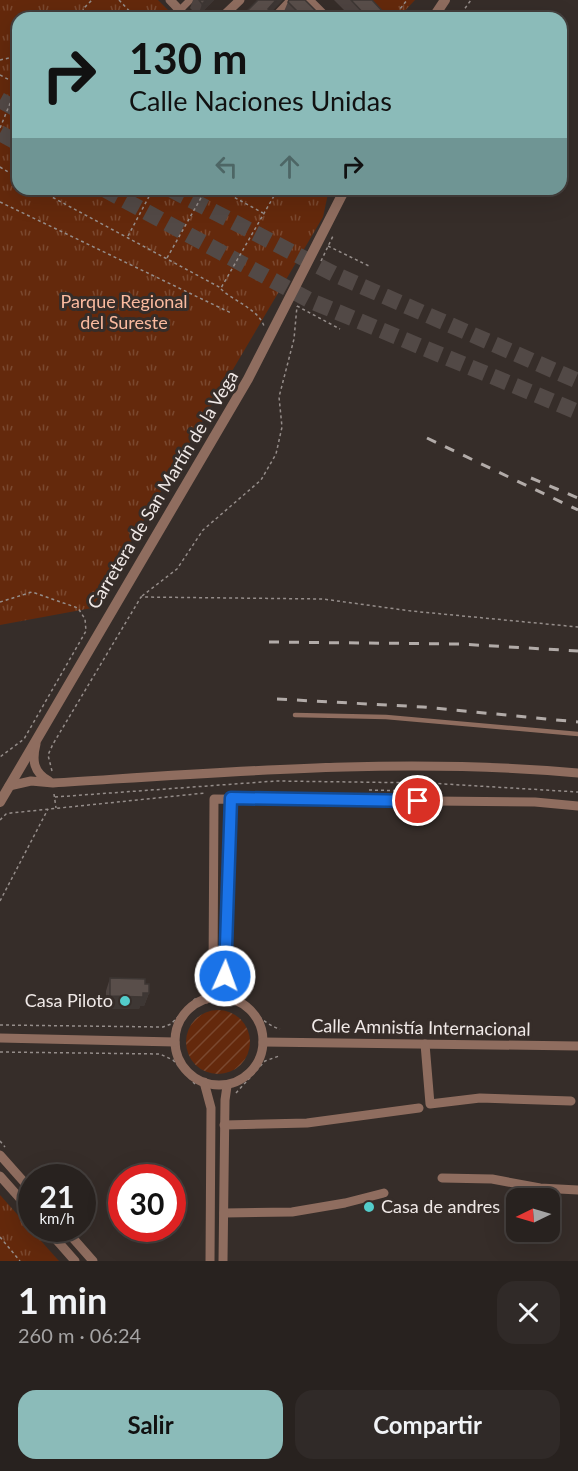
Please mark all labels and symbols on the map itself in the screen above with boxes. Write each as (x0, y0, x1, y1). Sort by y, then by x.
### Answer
park label: Parque Regional del Sureste (60, 290, 188, 333)
street label: Carretera de San Martín de la Vega (82, 366, 242, 613)
pin (392, 775, 443, 826)
position arrow (193, 944, 257, 1008)
place label: Casa Piloto (25, 989, 113, 1011)
marker: Casa Piloto (118, 994, 132, 1008)
street label: Calle Amnistía Internacional (311, 1014, 531, 1040)
speed limit sign: 30 (108, 1164, 186, 1242)
north arrow (506, 1188, 560, 1242)
place label: Casa de andres (381, 1195, 500, 1217)
marker: Casa de andres (362, 1200, 376, 1214)

